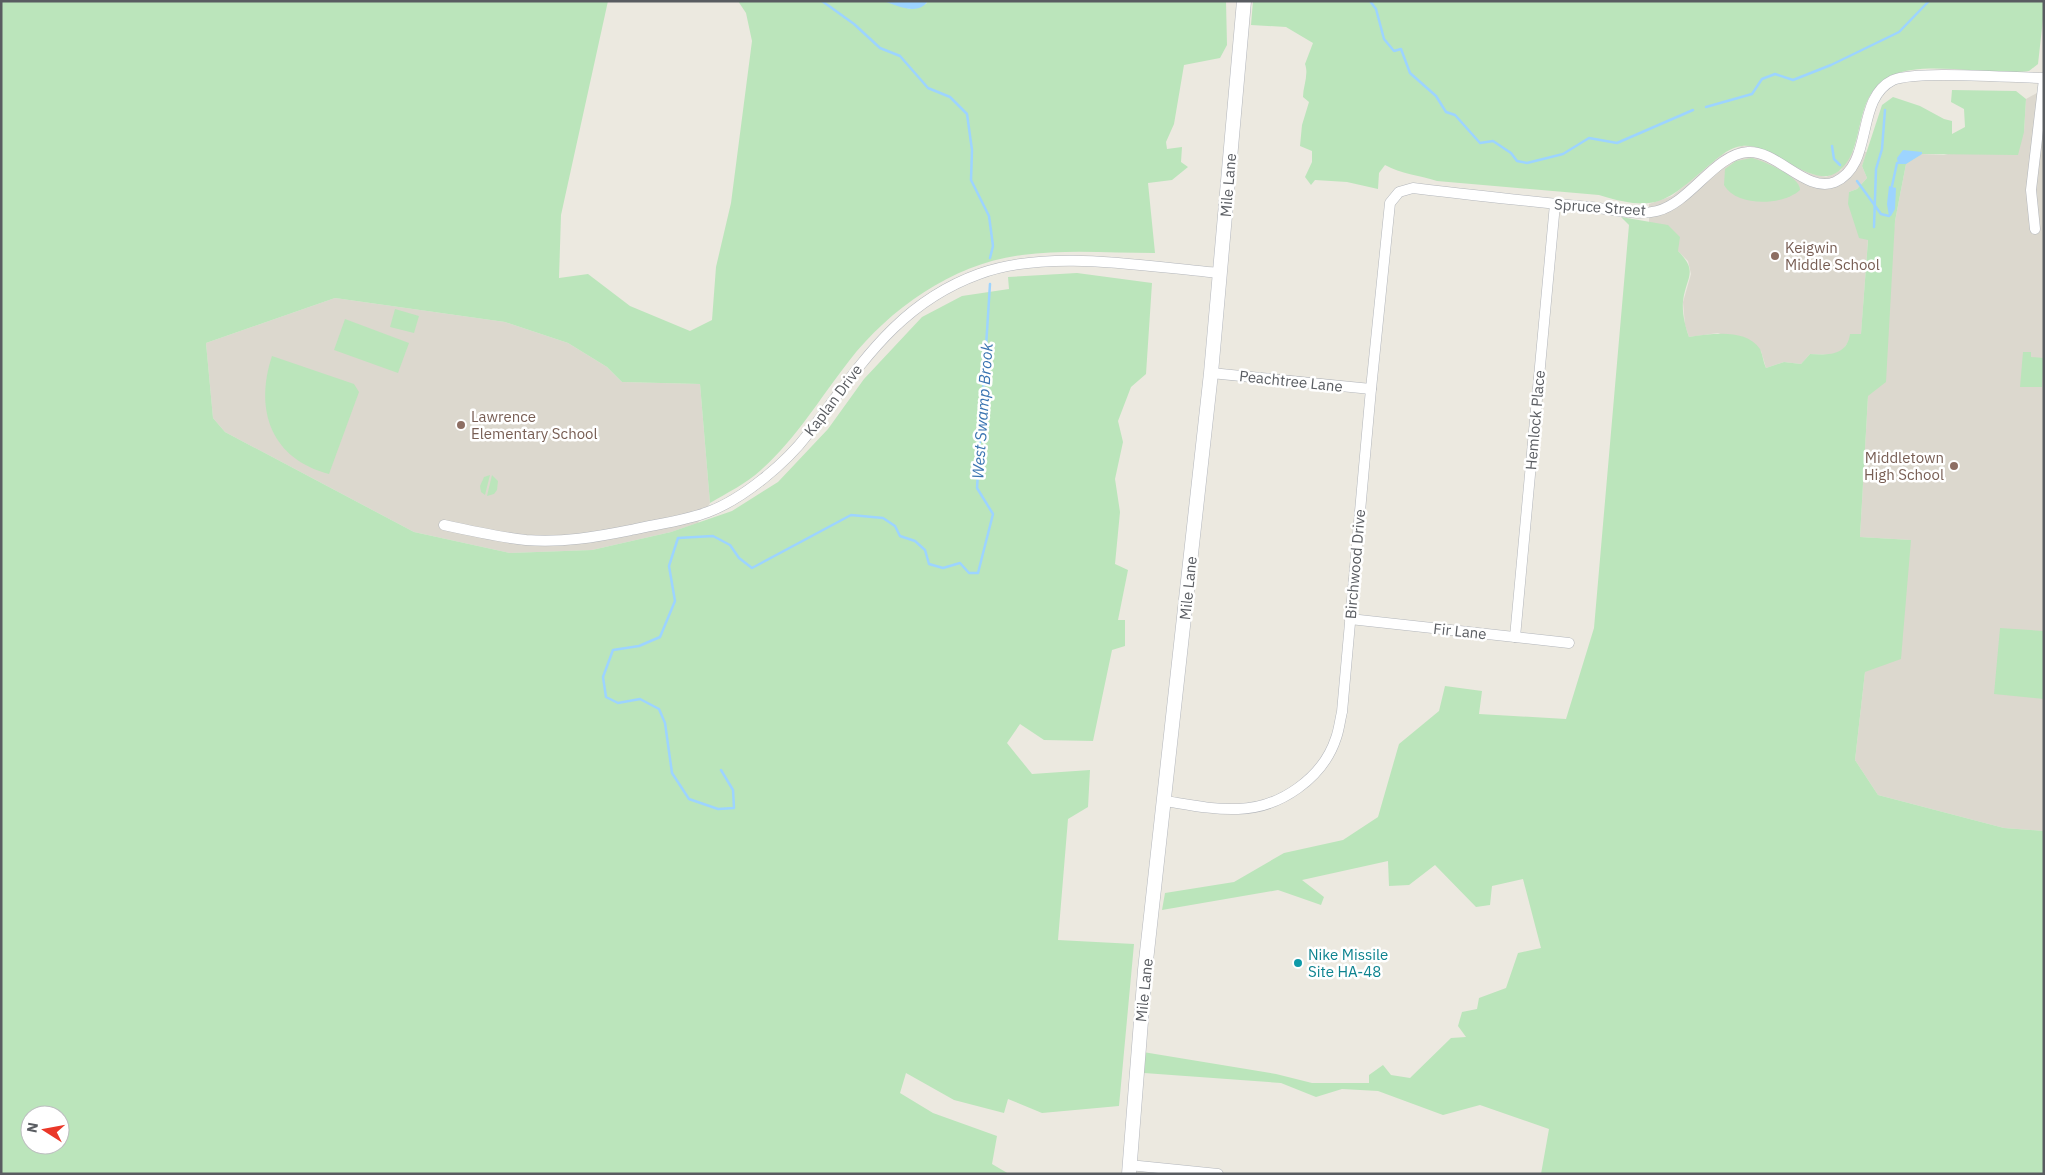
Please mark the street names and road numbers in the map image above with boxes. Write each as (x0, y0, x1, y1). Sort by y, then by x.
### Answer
street label: Mile Lane (1216, 152, 1240, 218)
street label: Spruce Street (1554, 194, 1646, 220)
street label: Kaplan Drive (800, 360, 866, 440)
street label: Peachtree Lane (1238, 366, 1344, 396)
street label: Hemlock Place (1521, 369, 1549, 471)
street label: Birchwood Drive (1341, 508, 1369, 620)
street label: Mile Lane (1175, 555, 1201, 621)
street label: Fir Lane (1432, 619, 1488, 643)
street label: Mile Lane (1131, 957, 1157, 1023)

